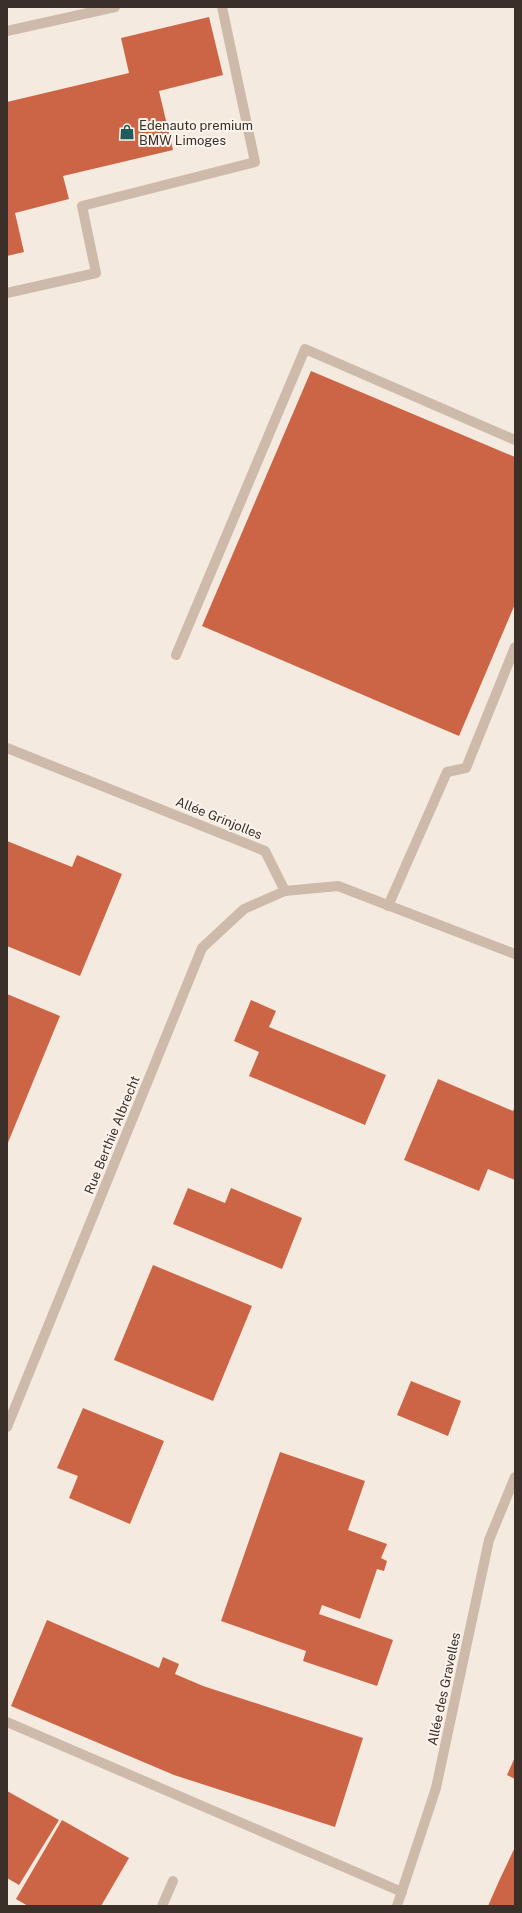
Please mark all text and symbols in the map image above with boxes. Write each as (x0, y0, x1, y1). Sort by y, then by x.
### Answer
place label: Edenauto premium BMW Limoges (139, 118, 253, 148)
shop icon: Edenauto premium BMW Limoges (118, 123, 136, 141)
street label: Allée Grinjolles (174, 794, 264, 842)
street label: Rue Berthie Albrecht (81, 1074, 143, 1196)
street label: Allée des Gravelles (425, 1631, 463, 1747)

